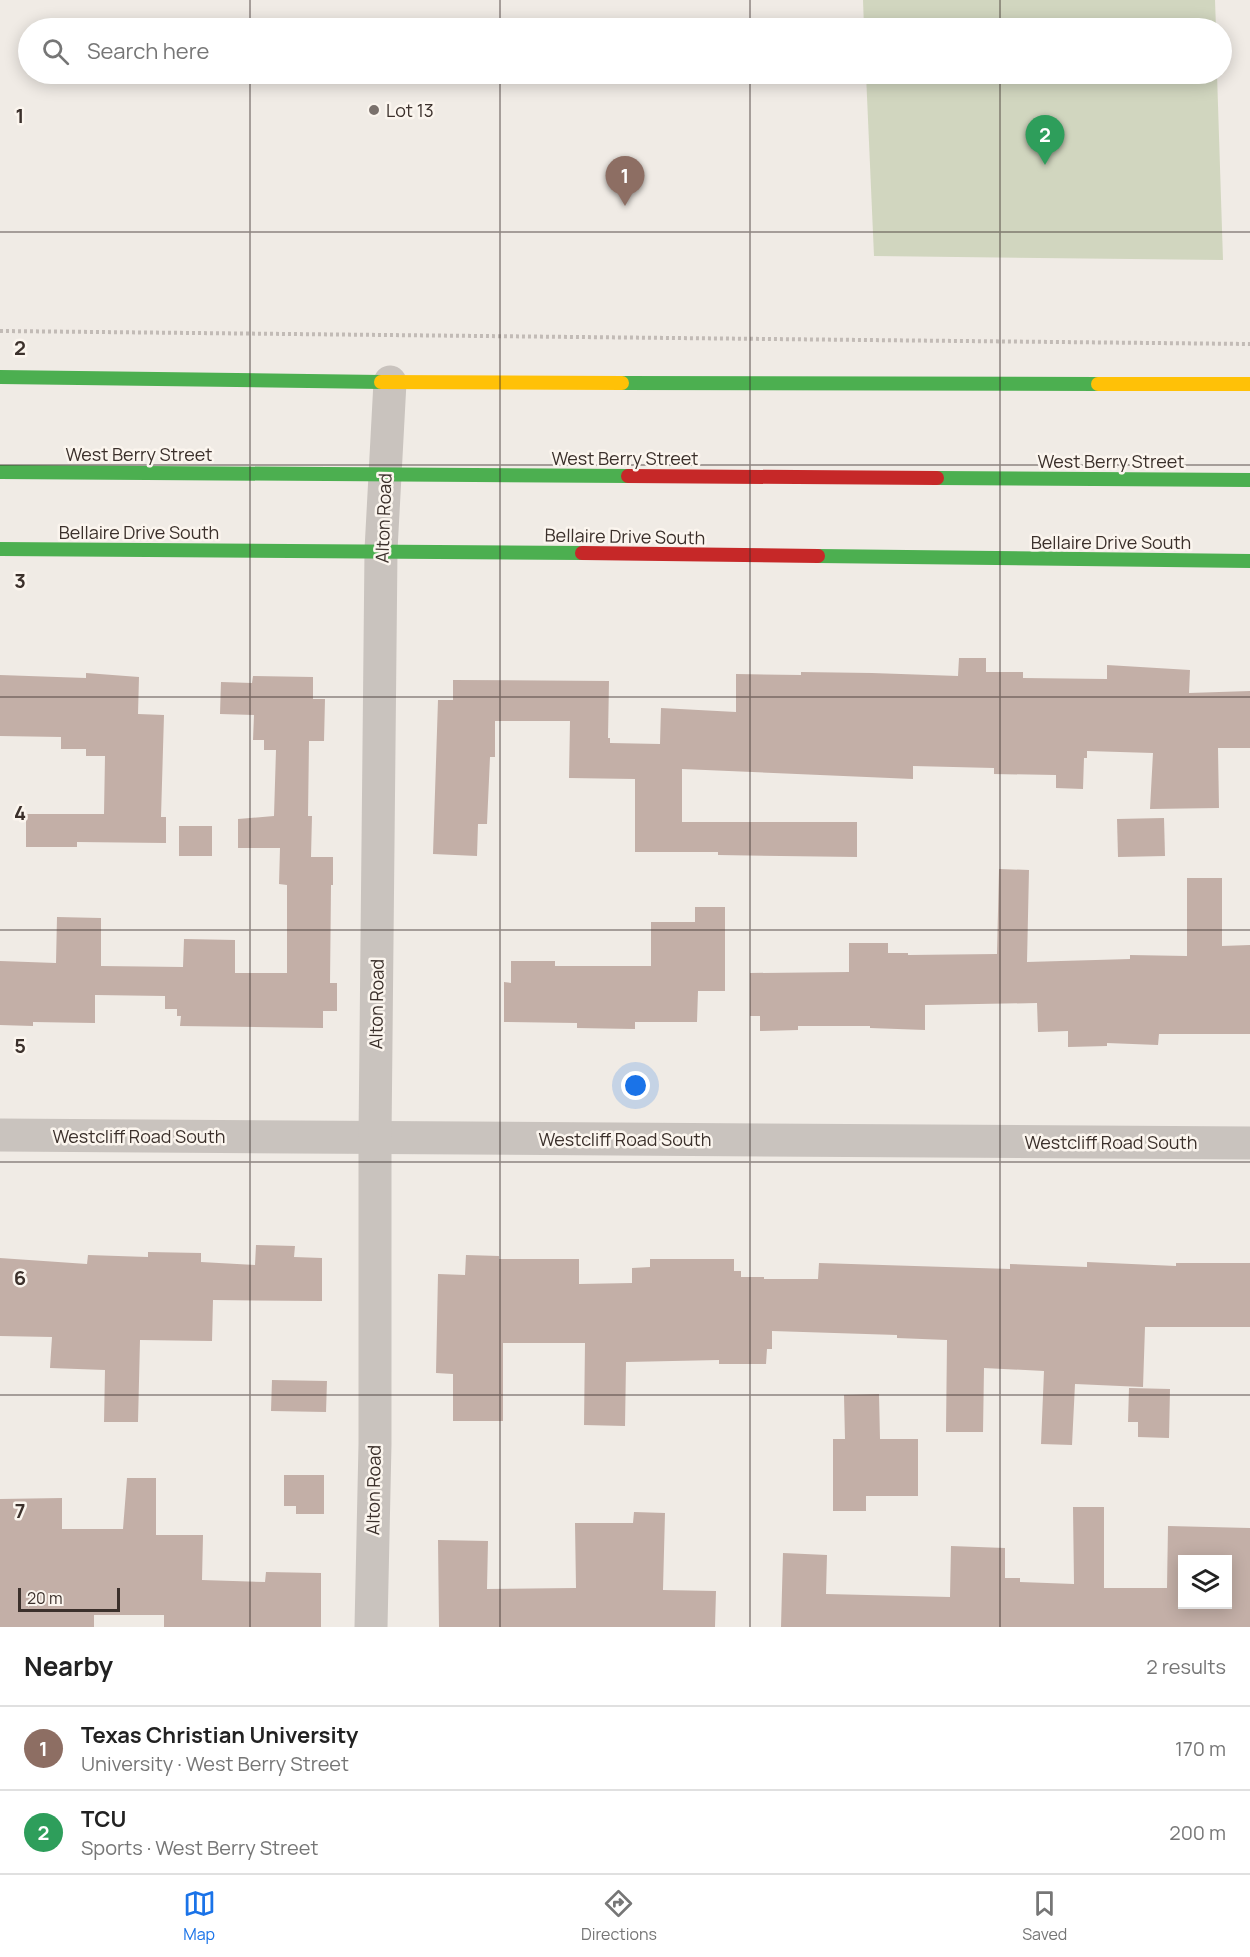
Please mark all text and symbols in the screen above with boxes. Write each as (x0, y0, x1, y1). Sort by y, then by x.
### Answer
search box (18, 18, 1232, 84)
icon: search (39, 35, 72, 68)
text: Search here (87, 36, 209, 66)
place label: Lot 13 (386, 98, 434, 122)
text: 1 (16, 102, 24, 129)
marker: Lot 13 (367, 103, 381, 117)
pin: 2 (1026, 116, 1064, 165)
pin: 1 (606, 156, 644, 206)
text: 2 (14, 334, 26, 361)
street label: West Berry Street (66, 442, 212, 466)
street label: West Berry Street (552, 446, 698, 470)
street label: West Berry Street (1038, 449, 1184, 473)
street label: Alton Road (369, 473, 397, 563)
street label: Bellaire Drive South (59, 520, 219, 544)
street label: Bellaire Drive South (544, 523, 706, 549)
street label: Bellaire Drive South (1031, 530, 1191, 554)
text: 3 (14, 567, 26, 594)
text: 4 (14, 799, 26, 826)
street label: Alton Road (363, 959, 389, 1049)
text: 5 (14, 1032, 26, 1059)
your location (621, 1071, 650, 1100)
street label: Westcliff Road South (53, 1124, 225, 1148)
street label: Westcliff Road South (539, 1127, 711, 1151)
street label: Westcliff Road South (1025, 1130, 1197, 1154)
text: 6 (14, 1264, 26, 1291)
street label: Alton Road (360, 1445, 386, 1535)
text: 7 (15, 1497, 25, 1524)
map controls (1178, 1555, 1232, 1609)
button: layers (1178, 1555, 1232, 1609)
scale bar (18, 1585, 120, 1612)
text: 20 m (27, 1587, 63, 1609)
text: Nearby (24, 1648, 113, 1684)
text: 2 results (1146, 1653, 1226, 1680)
text: Texas Christian University (81, 1720, 358, 1750)
text: 1 (39, 1735, 48, 1762)
text: 170 m (1175, 1735, 1226, 1762)
text: University · West Berry Street (81, 1750, 349, 1777)
text: TCU (81, 1804, 126, 1834)
text: 2 (38, 1819, 49, 1846)
text: 200 m (1169, 1819, 1226, 1846)
text: Sports · West Berry Street (81, 1834, 319, 1861)
tab: Map (183, 1887, 216, 1945)
tab: Directions (581, 1887, 657, 1945)
tab: Saved (1022, 1887, 1067, 1945)

